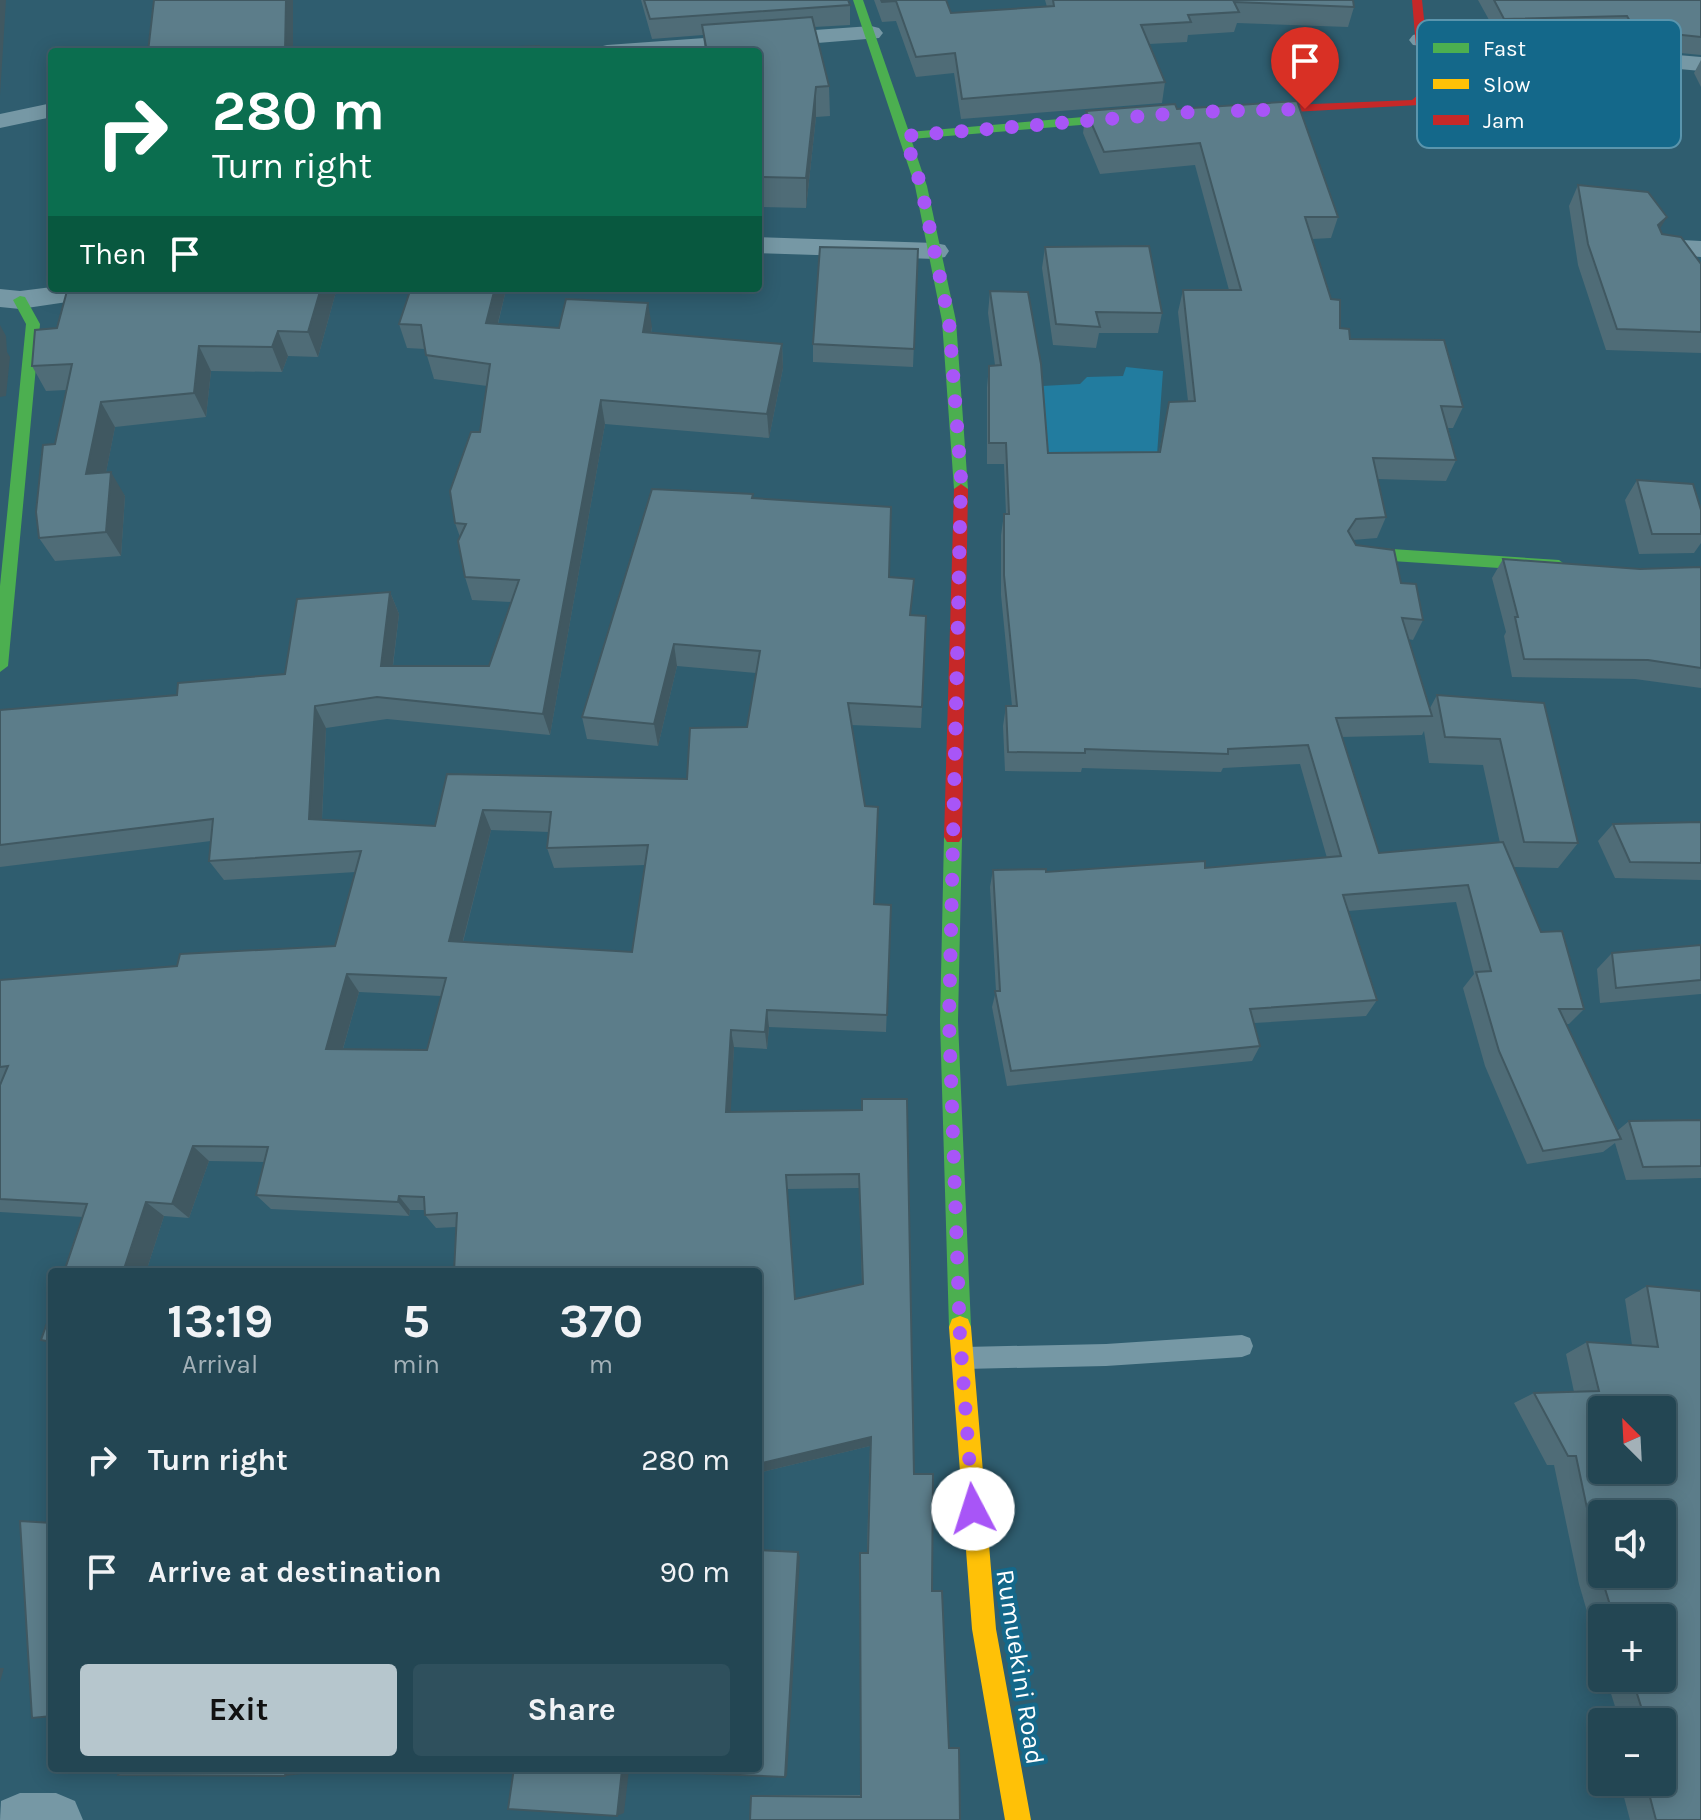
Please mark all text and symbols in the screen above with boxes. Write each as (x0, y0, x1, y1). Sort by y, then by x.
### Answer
legend (1417, 20, 1681, 148)
pin (1271, 27, 1339, 109)
text: Fast (1483, 36, 1526, 62)
icon: arrive (1283, 39, 1327, 83)
text: Slow (1483, 72, 1530, 98)
text: 280 m (212, 78, 385, 143)
icon: right (80, 80, 184, 184)
text: Jam (1483, 108, 1525, 134)
text: Turn right (212, 145, 372, 187)
icon: arrive (163, 232, 207, 276)
text: Then (80, 236, 147, 272)
text: 13:19 (167, 1293, 273, 1349)
text: 5 (402, 1293, 430, 1349)
text: 370 (559, 1293, 643, 1349)
text: Arrival (182, 1349, 258, 1380)
text: min (392, 1349, 440, 1380)
text: m (589, 1349, 613, 1380)
north arrow (1588, 1396, 1676, 1484)
map controls (1588, 1396, 1676, 1796)
icon: right (80, 1438, 124, 1482)
text: Turn right (148, 1442, 288, 1478)
text: 280 m (641, 1442, 730, 1478)
position arrow (931, 1467, 1015, 1551)
button: sound (1588, 1500, 1676, 1588)
icon: arrive (80, 1550, 124, 1594)
text: Arrive at destination (148, 1554, 442, 1590)
text: 90 m (660, 1554, 730, 1590)
street label: Rumuekini Road (989, 1567, 1051, 1767)
button: + (1588, 1604, 1676, 1692)
button: Exit (80, 1664, 397, 1756)
button: Share (413, 1664, 730, 1756)
button: − (1588, 1708, 1676, 1796)

